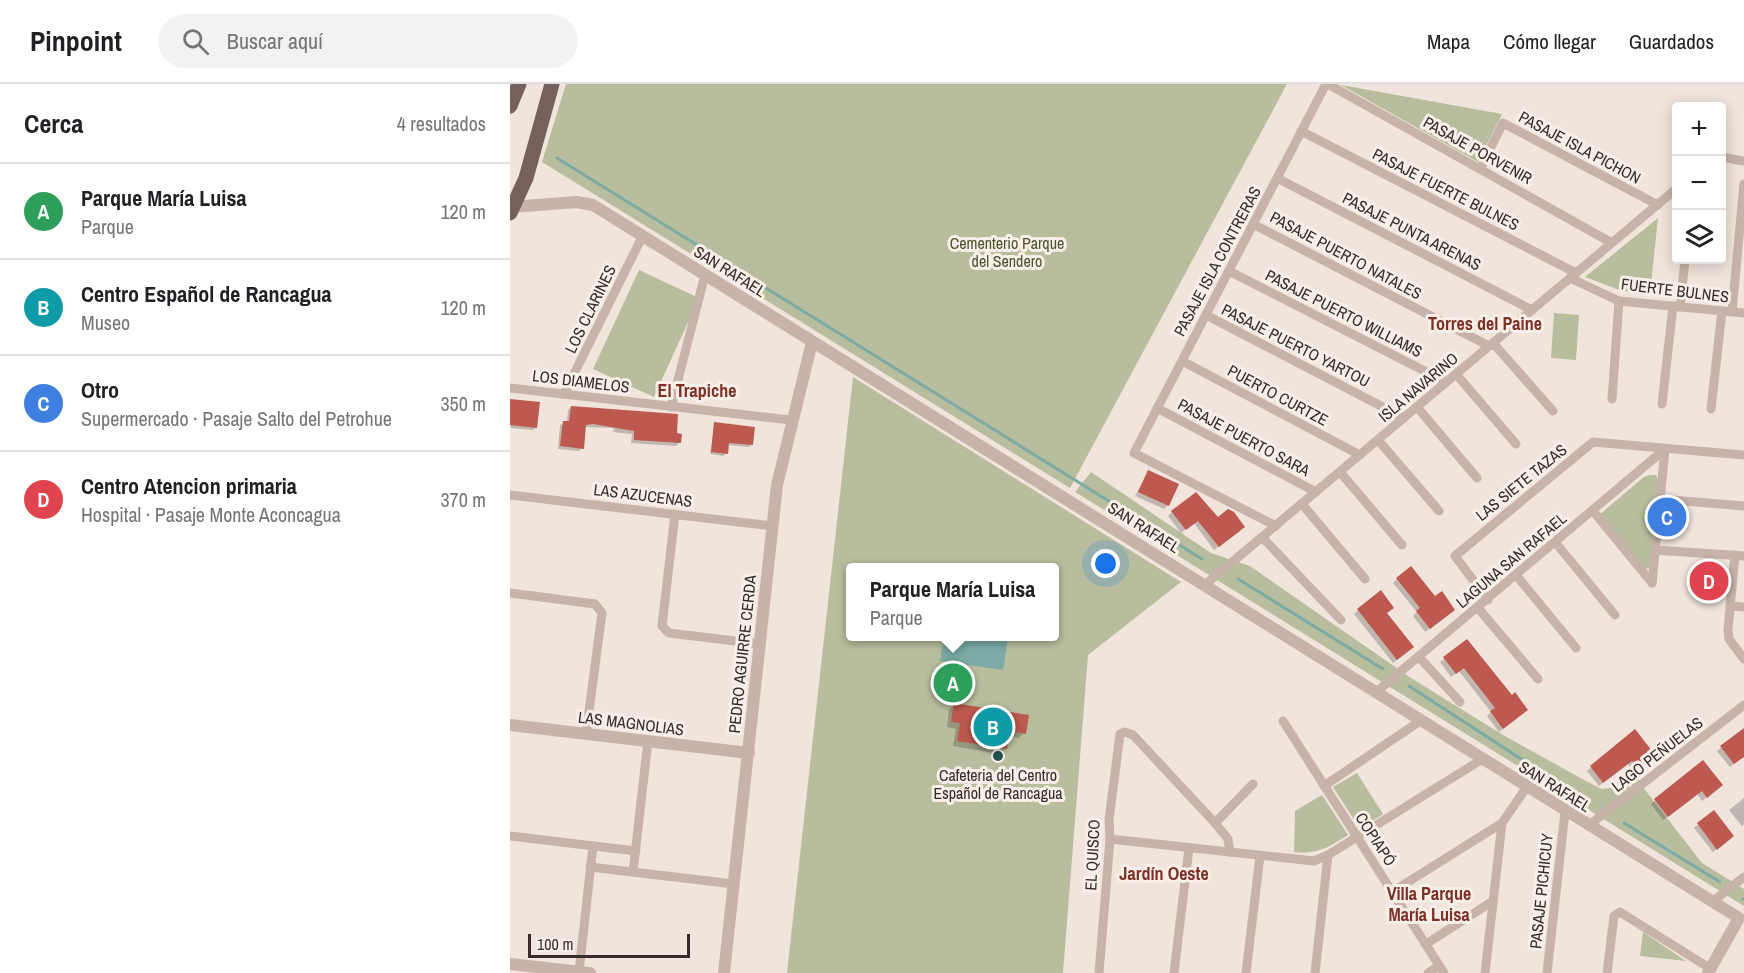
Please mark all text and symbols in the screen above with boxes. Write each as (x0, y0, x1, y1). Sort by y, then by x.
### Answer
search box (158, 14, 578, 68)
text: Pinpoint (30, 22, 122, 60)
icon: search (179, 25, 212, 58)
text: Buscar aquí (227, 26, 323, 56)
text: Mapa (1427, 27, 1470, 56)
text: Cómo llegar (1503, 27, 1596, 56)
text: Guardados (1629, 27, 1714, 56)
map controls (1672, 102, 1726, 264)
button: + (1672, 102, 1726, 156)
street label: PASAJE ISLA PICHON (1515, 105, 1645, 189)
text: Cerca (24, 106, 83, 141)
text: 4 resultados (397, 110, 486, 137)
street label: PASAJE PORVENIR (1420, 111, 1537, 189)
street label: PASAJE FUERTE BULNES (1369, 143, 1523, 236)
button: − (1672, 156, 1726, 210)
street label: PASAJE ISLA CONTRERAS (1168, 182, 1266, 340)
text: Parque María Luisa (81, 183, 246, 213)
street label: PASAJE PUNTA ARENAS (1339, 187, 1485, 276)
text: A (38, 198, 49, 225)
text: 120 m (440, 198, 486, 225)
street label: PASAJE PUERTO NATALES (1266, 206, 1426, 304)
button: layers (1672, 210, 1726, 264)
text: Parque (81, 213, 134, 240)
park label: Cementerio Parque del Sendero (950, 232, 1064, 272)
street label: SAN RAFAEL (690, 240, 771, 302)
street label: LOS CLARINES (559, 261, 621, 357)
street label: PASAJE PUERTO WILLIAMS (1262, 264, 1427, 362)
street label: FUERTE BULNES (1620, 272, 1730, 308)
text: Centro Español de Rancagua (81, 279, 332, 309)
text: B (38, 294, 49, 321)
text: 120 m (440, 294, 486, 321)
street label: PASAJE PUERTO YARTOU (1218, 298, 1374, 392)
text: Museo (81, 309, 130, 336)
district label: Torres del Paine (1428, 311, 1542, 336)
street label: ISLA NAVARINO (1373, 347, 1463, 427)
street label: PUERTO CURTZE (1224, 359, 1332, 431)
street label: LOS DIAMELOS (531, 364, 631, 398)
text: Otro (81, 375, 119, 405)
district label: El Trapiche (658, 378, 736, 403)
text: C (38, 390, 49, 417)
text: 350 m (440, 390, 486, 417)
street label: PASAJE PUERTO SARA (1174, 393, 1314, 481)
text: Supermercado · Pasaje Salto del Petrohue (81, 405, 392, 432)
street label: LAS SIETE TAZAS (1471, 438, 1571, 526)
text: Centro Atencion primaria (81, 471, 297, 501)
street label: LAS AZUCENAS (592, 478, 694, 512)
text: D (38, 486, 49, 513)
text: 370 m (440, 486, 486, 513)
pin: C (1648, 494, 1686, 540)
street label: SAN RAFAEL (1104, 496, 1185, 558)
text: Hospital · Pasaje Monte Aconcagua (81, 501, 341, 528)
street label: LAGUNA SAN RAFAEL (1451, 507, 1571, 613)
your location (1091, 549, 1120, 578)
pin: D (1690, 558, 1728, 604)
popup (846, 563, 1059, 641)
street label: PEDRO AGUIRRE CERDA (723, 574, 761, 734)
text: Parque María Luisa (870, 574, 1035, 604)
text: Parque (870, 604, 923, 631)
pin: A (934, 660, 972, 706)
pin: B (974, 704, 1012, 750)
street label: LAS MAGNOLIAS (577, 706, 685, 740)
street label: LAGO PEÑUELAS (1607, 711, 1707, 797)
marker: Cafeteria del Centro Español de Rancagua (991, 749, 1005, 763)
street label: SAN RAFAEL (1515, 755, 1596, 817)
place label: Cafeteria del Centro Español de Rancagua (933, 764, 1063, 804)
street label: COPIAPÓ (1350, 808, 1402, 870)
street label: EL QUISCO (1079, 819, 1105, 891)
street label: PASAJE PICHICUY (1524, 832, 1558, 950)
district label: Jardín Oeste (1119, 861, 1209, 886)
district label: Villa Parque María Luisa (1387, 881, 1471, 927)
scale bar (528, 931, 690, 958)
text: 100 m (537, 933, 573, 955)

